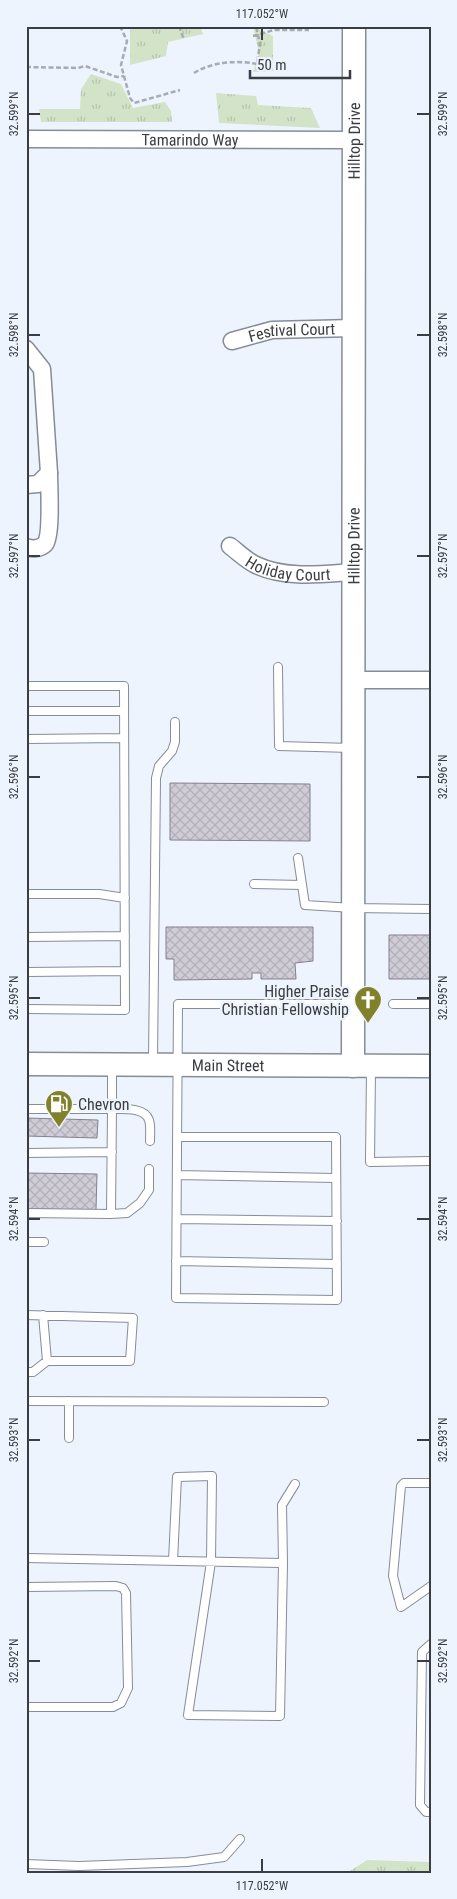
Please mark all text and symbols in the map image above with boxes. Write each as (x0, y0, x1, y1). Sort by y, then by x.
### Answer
text: 117.052°W (236, 7, 288, 21)
scale bar (250, 48, 350, 80)
text: 50 m (257, 56, 287, 74)
text: 32.599°N (7, 92, 21, 136)
text: 32.599°N (436, 92, 450, 136)
street label: Hilltop Drive (345, 102, 364, 180)
street label: Tamarindo Way (142, 130, 239, 150)
text: 32.598°N (7, 313, 21, 357)
text: 32.598°N (436, 313, 450, 357)
street label: Festival Court (246, 319, 336, 346)
street label: Hilltop Drive (344, 507, 364, 585)
text: 32.597°N (7, 534, 21, 578)
text: 32.597°N (436, 534, 450, 578)
street label: Holiday Court (242, 552, 331, 585)
text: 32.596°N (7, 755, 21, 799)
text: 32.596°N (436, 755, 450, 799)
text: 32.595°N (7, 976, 21, 1020)
text: 32.595°N (436, 976, 450, 1020)
place label: Higher Praise Christian Fellowship (221, 982, 349, 1019)
church icon: Higher Praise Christian Fellowship (353, 985, 383, 1024)
street label: Main Street (192, 1056, 264, 1075)
fuel station icon: Chevron (44, 1089, 74, 1128)
place label: Chevron (78, 1095, 130, 1114)
text: 32.594°N (7, 1197, 21, 1241)
text: 32.594°N (436, 1197, 450, 1241)
text: 32.593°N (7, 1418, 21, 1462)
text: 32.593°N (436, 1418, 450, 1462)
text: 32.592°N (7, 1639, 21, 1683)
text: 32.592°N (436, 1639, 450, 1683)
text: 117.052°W (236, 1879, 288, 1893)

